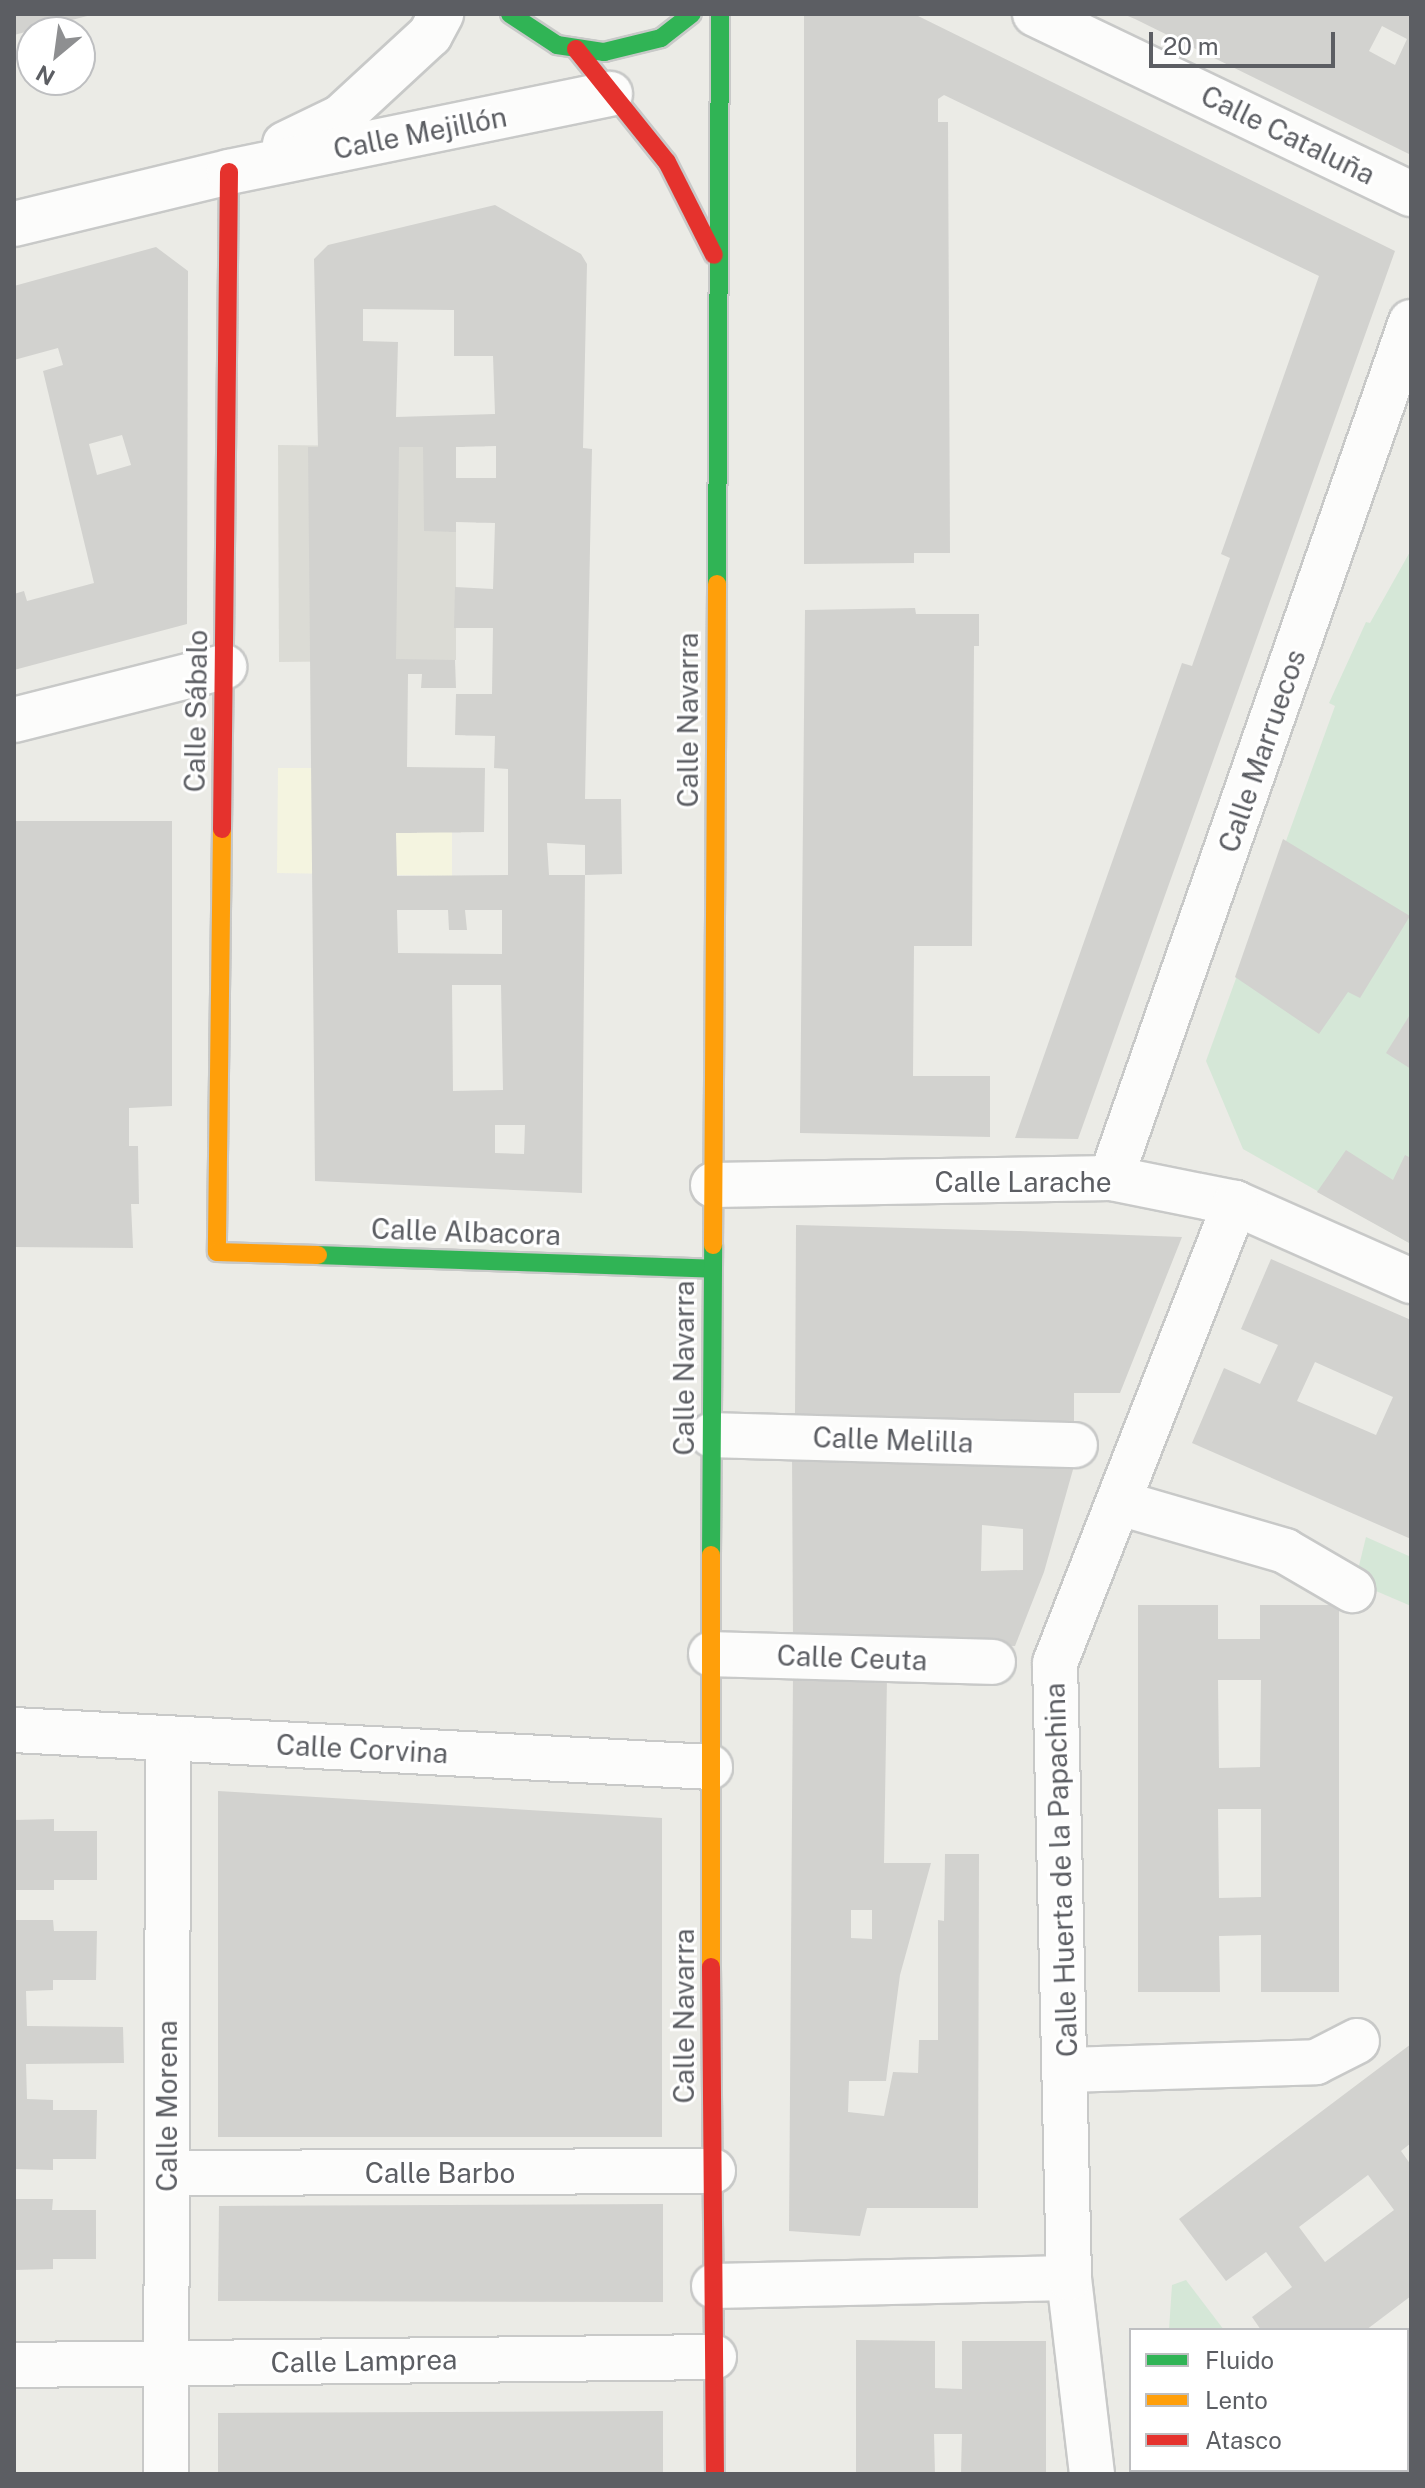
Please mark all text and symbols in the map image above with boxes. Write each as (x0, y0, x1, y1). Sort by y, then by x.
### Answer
north arrow (16, 16, 96, 96)
scale bar (1153, 16, 1339, 66)
text: 20 m (1163, 32, 1219, 60)
text: N (32, 60, 59, 91)
street label: Calle Cataluña (1196, 78, 1380, 192)
street label: Calle Mejillón (330, 100, 510, 166)
street label: Calle Sábalo (178, 629, 214, 793)
street label: Calle Navarra (671, 632, 705, 808)
street label: Calle Marruecos (1212, 645, 1312, 857)
street label: Calle Larache (934, 1165, 1112, 1199)
street label: Calle Albacora (370, 1212, 562, 1252)
street label: Calle Navarra (667, 1280, 701, 1456)
street label: Calle Melilla (812, 1420, 974, 1460)
street label: Calle Ceuta (776, 1639, 928, 1677)
street label: Calle Huerta de la Papachina (1038, 1682, 1084, 2058)
street label: Calle Corvina (275, 1728, 449, 1770)
street label: Calle Navarra (667, 1928, 701, 2104)
street label: Calle Morena (150, 2020, 184, 2192)
street label: Calle Barbo (365, 2156, 515, 2190)
legend (1129, 2328, 1409, 2472)
street label: Calle Lamprea (270, 2343, 458, 2379)
text: Fluido (1205, 2346, 1274, 2374)
text: Lento (1205, 2386, 1268, 2414)
text: Atasco (1205, 2426, 1282, 2454)

